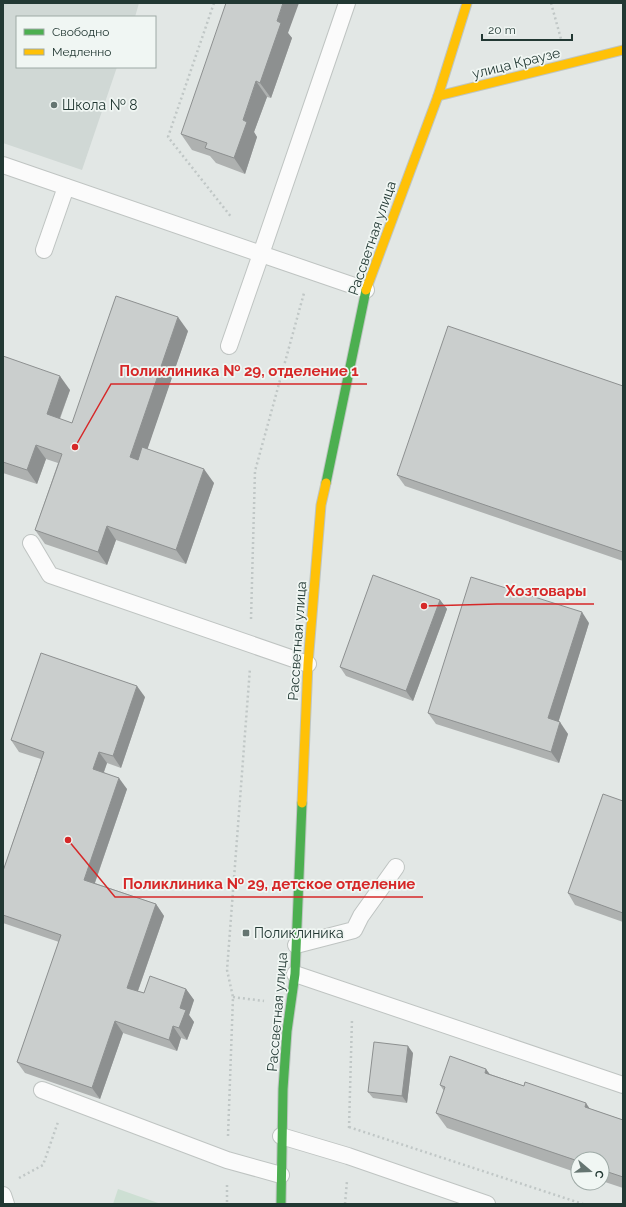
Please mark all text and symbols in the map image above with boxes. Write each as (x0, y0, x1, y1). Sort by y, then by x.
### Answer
legend (16, 16, 156, 68)
scale bar (482, 16, 572, 42)
text: 20 m (488, 23, 516, 37)
text: Свободно (52, 25, 109, 39)
street label: улица Краузе (470, 44, 562, 82)
text: Медленно (52, 45, 111, 59)
place label: Школа № 8 (62, 97, 138, 113)
marker: Школа № 8 (49, 100, 59, 110)
street label: Рассветная улица (345, 179, 399, 297)
callout: Поликлиника № 29, отделение 1 (111, 357, 367, 384)
text: Поликлиника № 29, отделение 1 (119, 362, 359, 380)
callout: Хозтовары (497, 577, 594, 604)
street label: Рассветная улица (285, 581, 309, 701)
text: Хозтовары (505, 582, 586, 600)
callout: Поликлиника № 29, детское отделение (115, 870, 423, 897)
text: Поликлиника № 29, детское отделение (123, 875, 415, 893)
place label: Поликлиника (254, 925, 344, 941)
marker: Поликлиника (241, 928, 251, 938)
street label: Рассветная улица (264, 952, 290, 1072)
north arrow (570, 1151, 610, 1191)
text: С (591, 1168, 606, 1180)

